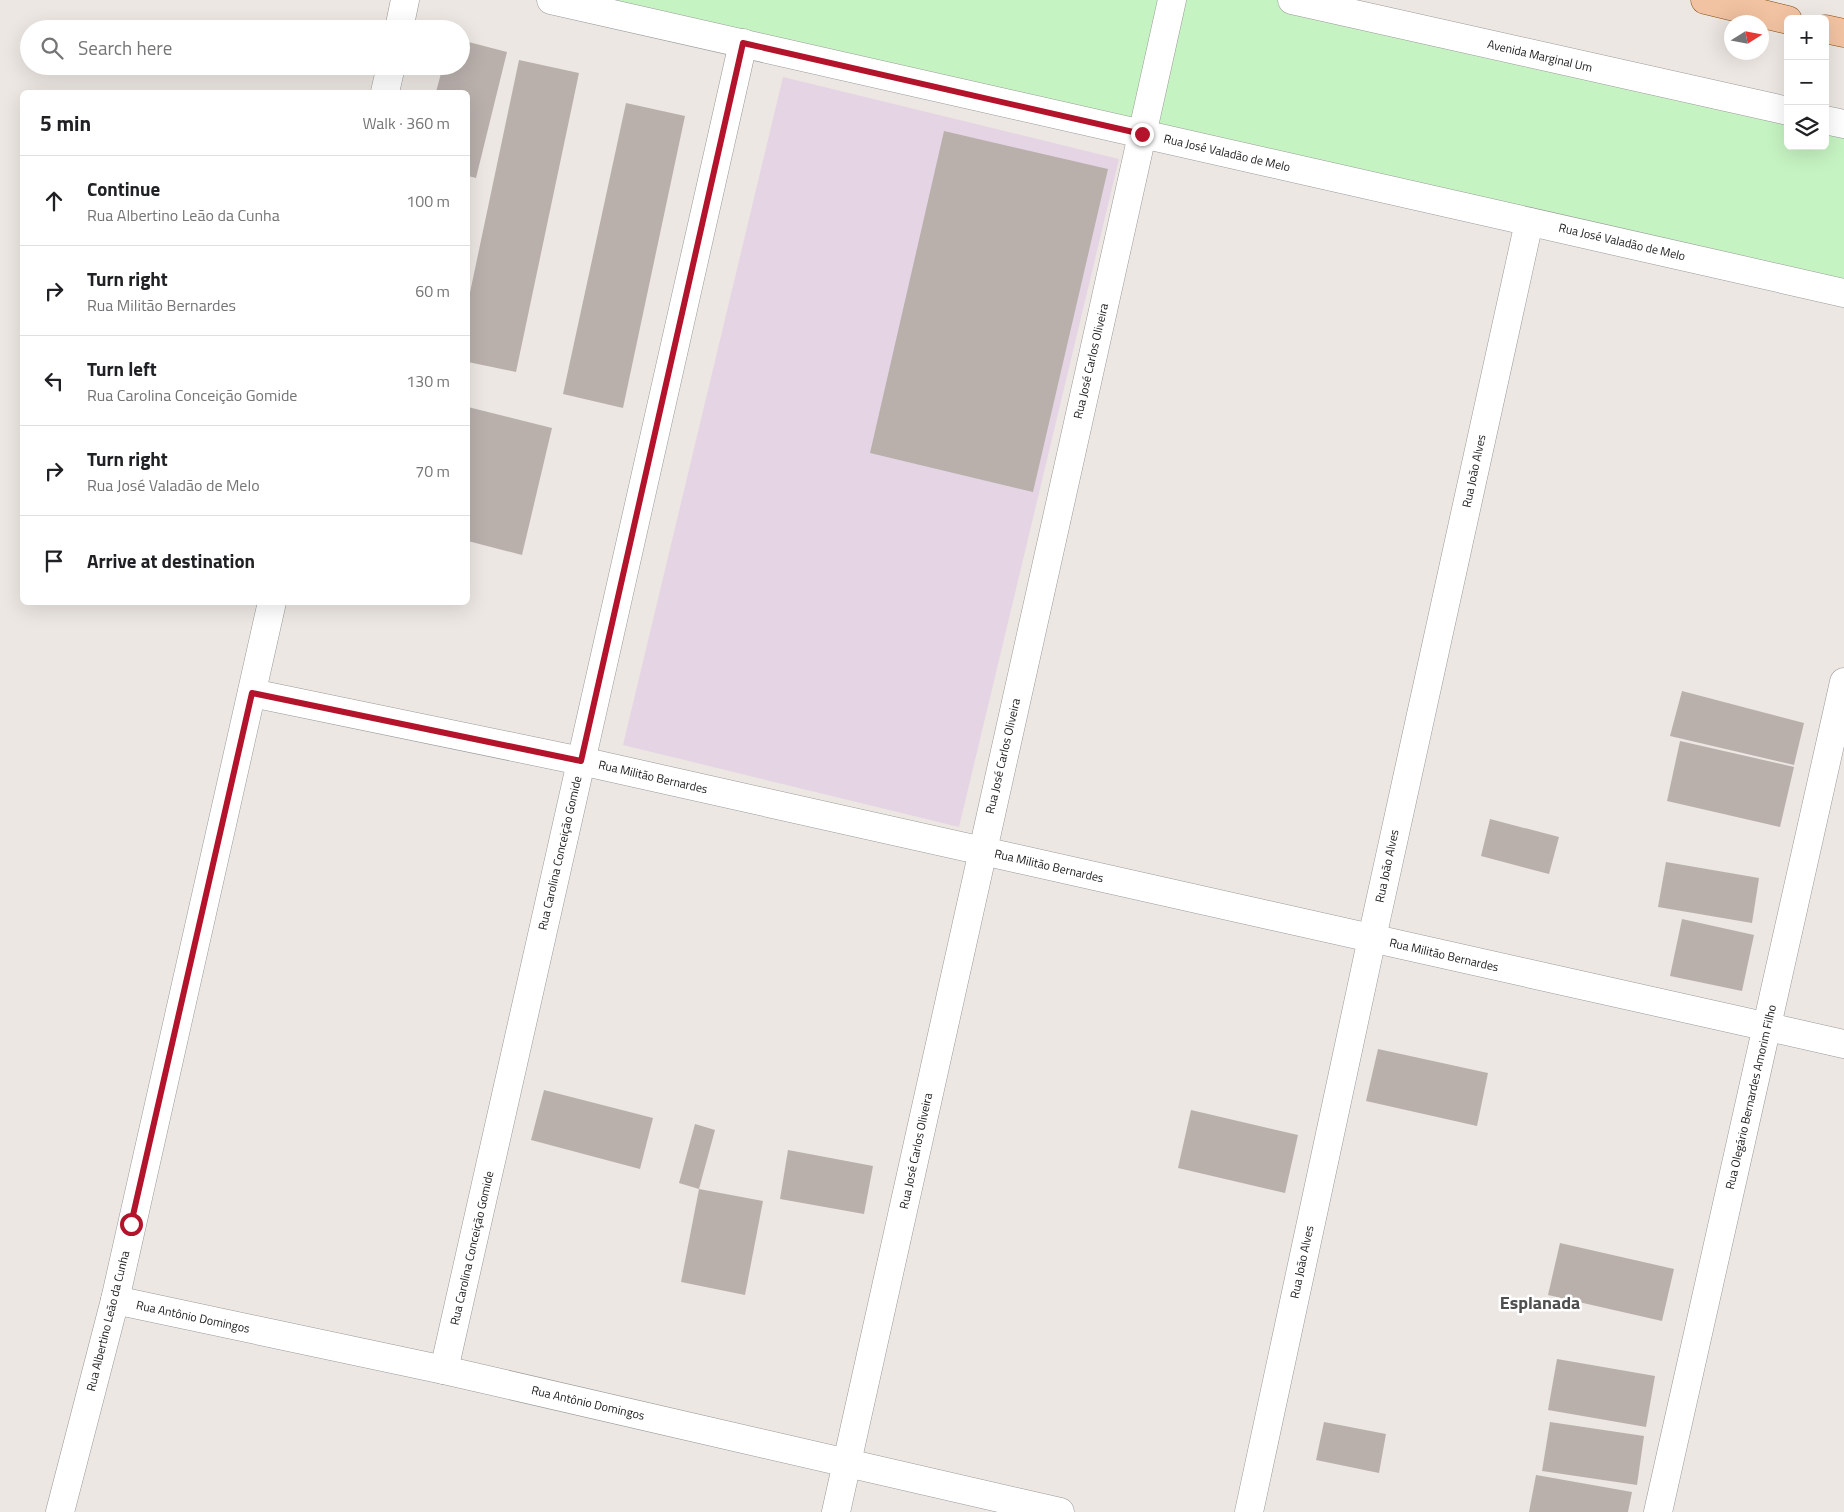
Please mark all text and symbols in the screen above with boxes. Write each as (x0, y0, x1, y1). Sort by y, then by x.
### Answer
north arrow (1724, 15, 1769, 60)
map controls (1784, 15, 1829, 150)
button: + (1784, 15, 1829, 60)
search box (20, 20, 470, 75)
text: Search here (78, 33, 172, 62)
icon: search (38, 34, 66, 62)
street label: Avenida Marginal Um (1486, 34, 1595, 77)
button: − (1784, 60, 1829, 105)
button: layers (1784, 105, 1829, 150)
text: 5 min (40, 107, 91, 139)
text: Walk · 360 m (362, 111, 450, 135)
route end (1131, 123, 1154, 146)
street label: Rua José Valadão de Melo (1162, 129, 1292, 176)
text: Continue (87, 174, 160, 203)
icon: ahead (40, 187, 68, 215)
text: 100 m (406, 189, 450, 213)
text: Rua Albertino Leão da Cunha (87, 203, 280, 227)
street label: Rua José Valadão de Melo (1557, 218, 1687, 265)
text: Turn right (87, 264, 168, 293)
icon: right (40, 277, 68, 305)
text: 60 m (415, 279, 450, 303)
text: Rua Militão Bernardes (87, 293, 236, 317)
street label: Rua José Carlos Oliveira (1068, 301, 1113, 421)
text: Turn left (87, 354, 157, 383)
icon: left (40, 367, 68, 395)
text: 130 m (406, 369, 450, 393)
text: Rua Carolina Conceição Gomide (87, 383, 297, 407)
street label: Rua João Alves (1456, 432, 1491, 509)
text: Turn right (87, 444, 168, 473)
icon: right (40, 457, 68, 485)
text: 70 m (415, 459, 450, 483)
text: Rua José Valadão de Melo (87, 473, 260, 497)
text: Arrive at destination (87, 546, 255, 575)
icon: arrive (40, 547, 68, 575)
street label: Rua José Carlos Oliveira (980, 696, 1025, 816)
street label: Rua Militão Bernardes (597, 755, 710, 798)
street label: Rua Carolina Conceição Gomide (533, 774, 587, 932)
street label: Rua João Alves (1369, 827, 1404, 904)
street label: Rua Militão Bernardes (993, 844, 1106, 887)
street label: Rua Militão Bernardes (1388, 933, 1501, 976)
street label: Rua Olegário Bernardes Amorim Filho (1720, 1003, 1781, 1191)
street label: Rua José Carlos Oliveira (894, 1091, 937, 1211)
street label: Rua Carolina Conceição Gomide (445, 1169, 499, 1327)
route start (120, 1213, 143, 1236)
street label: Rua João Alves (1284, 1223, 1319, 1300)
street label: Rua Albertino Leão da Cunha (81, 1248, 134, 1393)
district label: Esplanada (1500, 1289, 1580, 1316)
street label: Rua Antônio Domingos (134, 1295, 252, 1338)
street label: Rua Antônio Domingos (530, 1380, 647, 1425)

